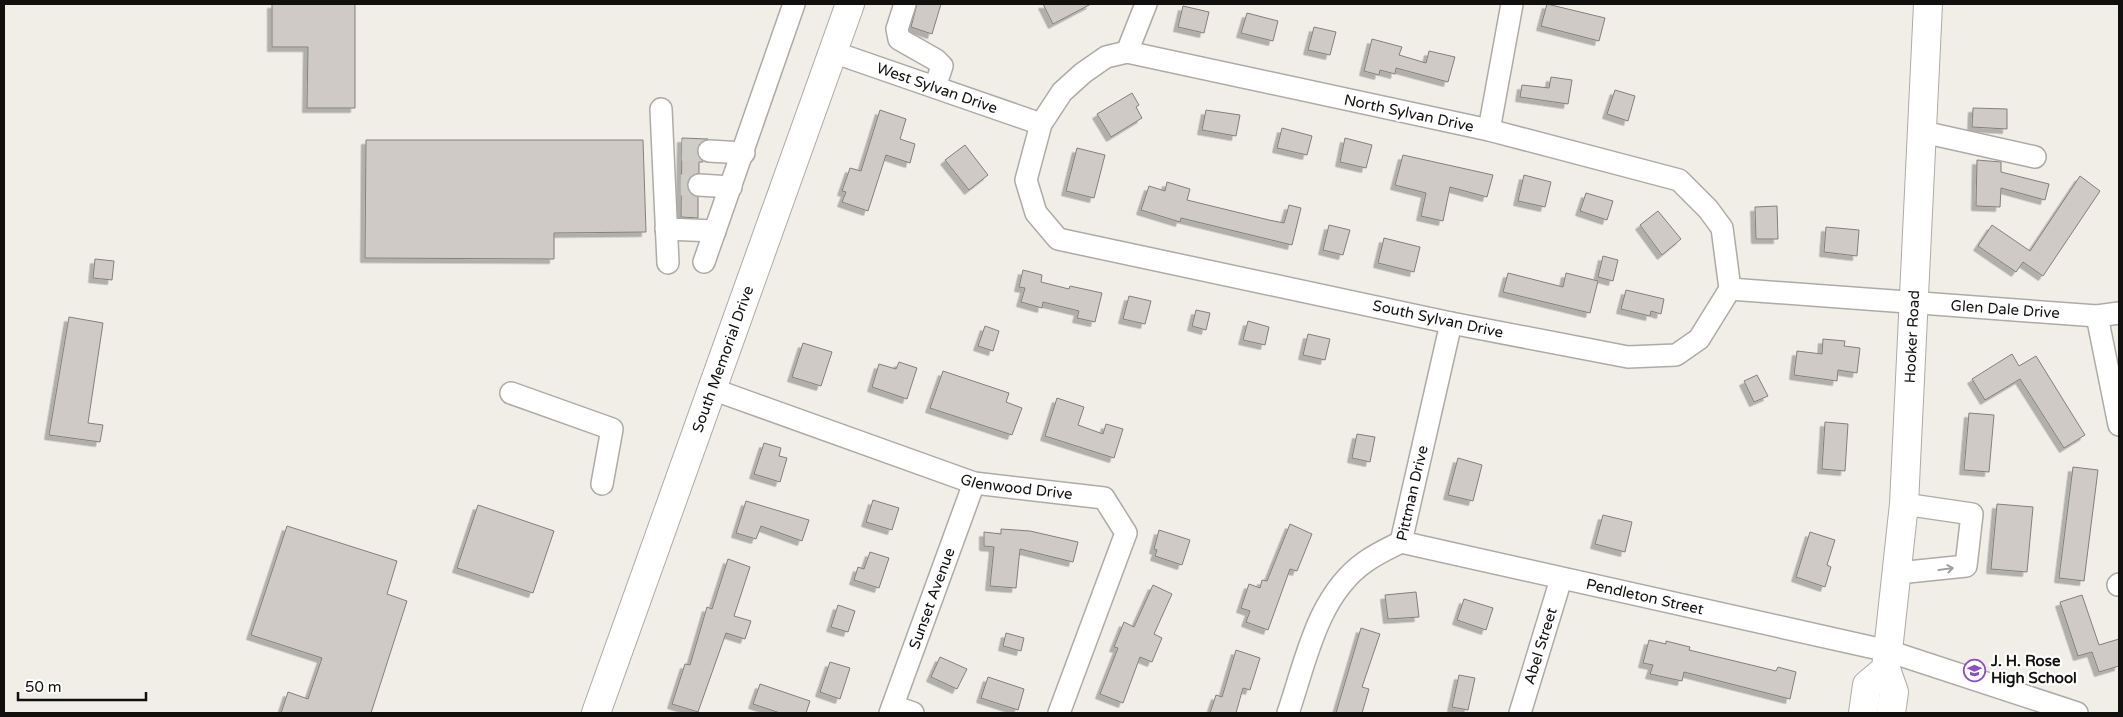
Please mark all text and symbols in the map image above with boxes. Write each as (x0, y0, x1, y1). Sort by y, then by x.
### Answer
street label: West Sylvan Drive (874, 59, 1000, 117)
street label: North Sylvan Drive (1342, 90, 1476, 136)
street label: South Memorial Drive (688, 283, 757, 435)
street label: Hooker Road (1901, 290, 1923, 384)
street label: South Sylvan Drive (1371, 296, 1505, 342)
street label: Glen Dale Drive (1950, 296, 2060, 322)
street label: Pittman Drive (1393, 444, 1432, 543)
street label: Glenwood Drive (958, 470, 1074, 503)
street label: Sunset Avenue (905, 545, 959, 651)
one-way arrow (1938, 563, 1954, 573)
street label: Pendleton Street (1584, 575, 1706, 619)
street label: Abel Street (1520, 605, 1561, 687)
place label: J. H. Rose High School (1990, 652, 2077, 688)
school or university icon: J. H. Rose High School (1963, 658, 1987, 682)
scale bar (18, 670, 145, 702)
text: 50 m (25, 678, 62, 696)

